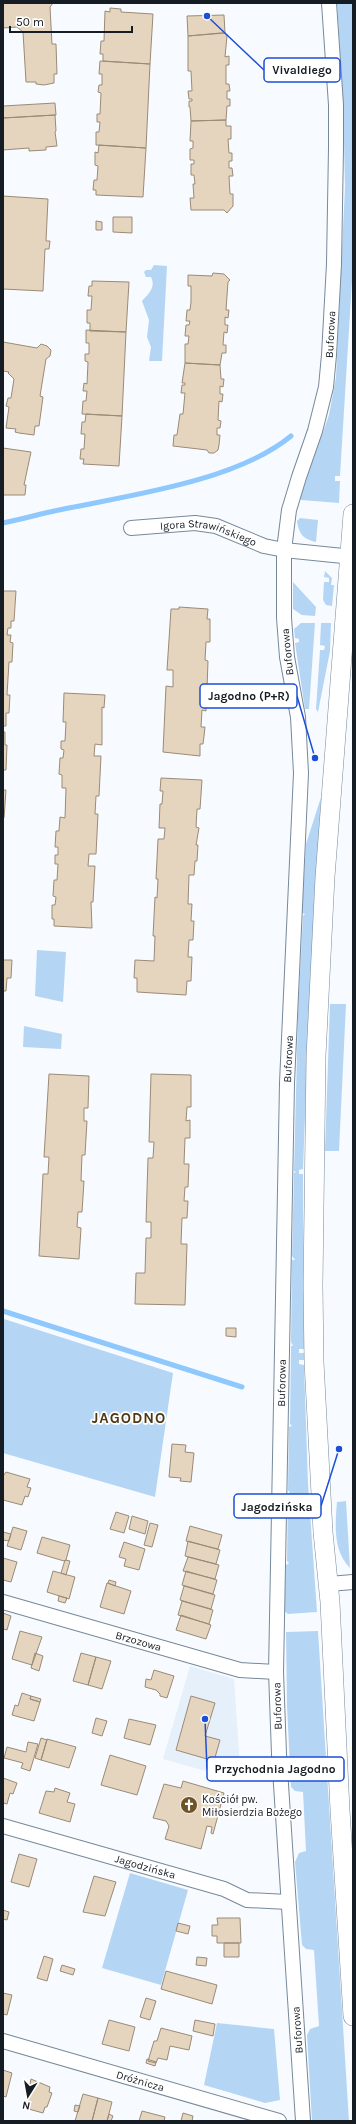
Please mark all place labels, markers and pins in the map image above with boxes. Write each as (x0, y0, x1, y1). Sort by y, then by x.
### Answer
callout: Vivaldiego (264, 58, 340, 82)
callout: Jagodno (P+R) (200, 684, 297, 708)
callout: Jagodzińska (234, 1494, 321, 1518)
callout: Przychodnia Jagodno (207, 1757, 344, 1781)
place label: Kościół pw. Miłosierdzia Bożego (202, 1793, 302, 1819)
church icon: Kościół pw. Miłosierdzia Bożego (179, 1795, 199, 1815)

